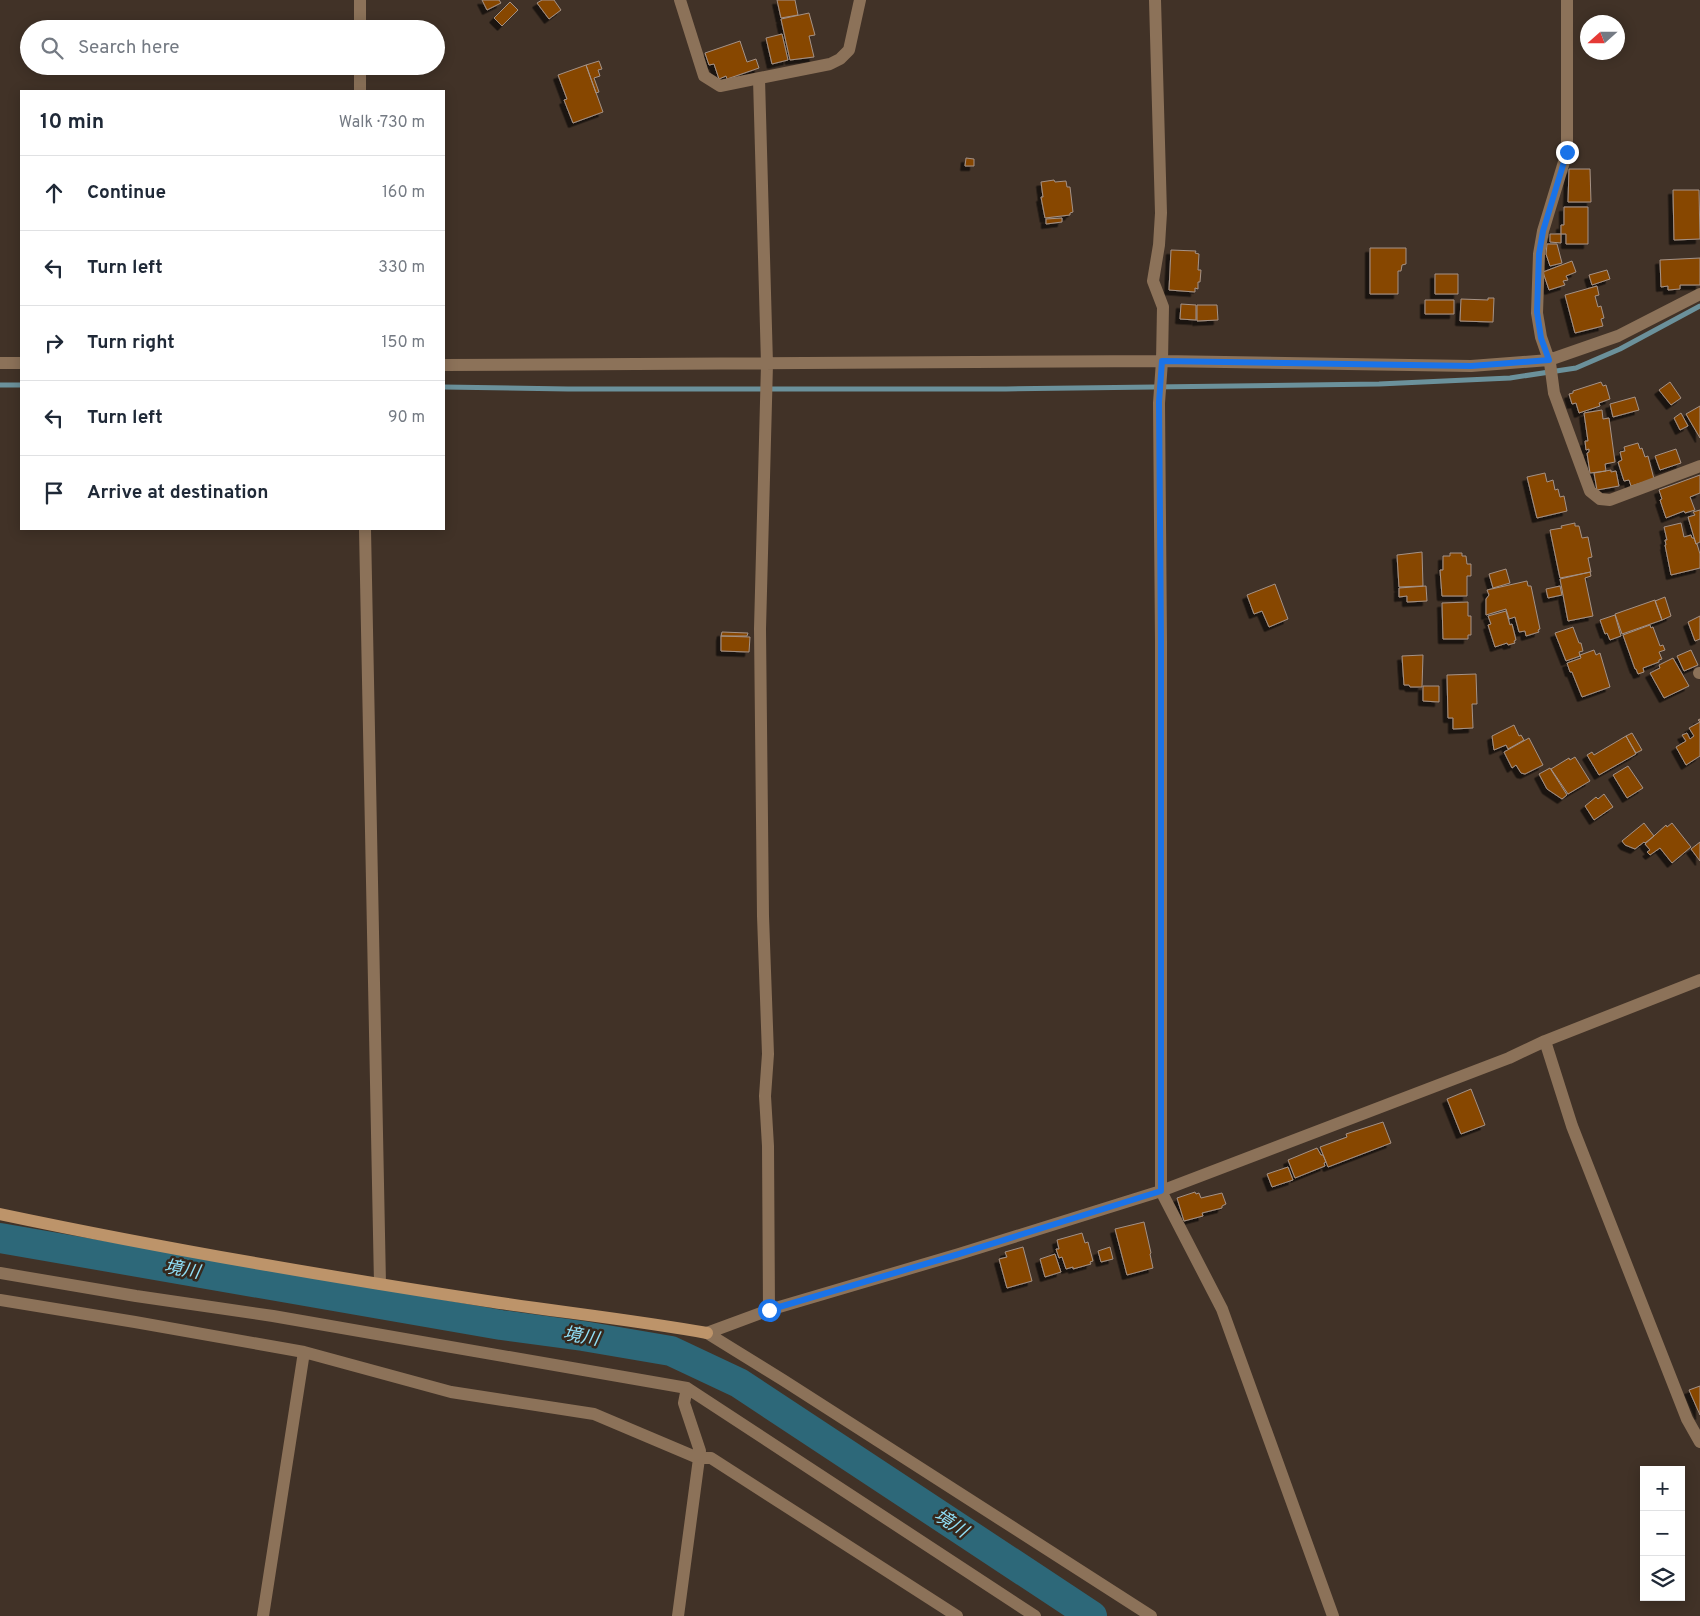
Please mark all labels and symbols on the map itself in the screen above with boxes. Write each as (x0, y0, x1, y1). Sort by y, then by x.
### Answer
north arrow (1580, 15, 1625, 60)
route end (1556, 141, 1579, 164)
water label: 境川 (162, 1256, 203, 1285)
route start (758, 1299, 781, 1322)
water label: 境川 (561, 1323, 602, 1352)
water label: 境川 (929, 1505, 973, 1545)

